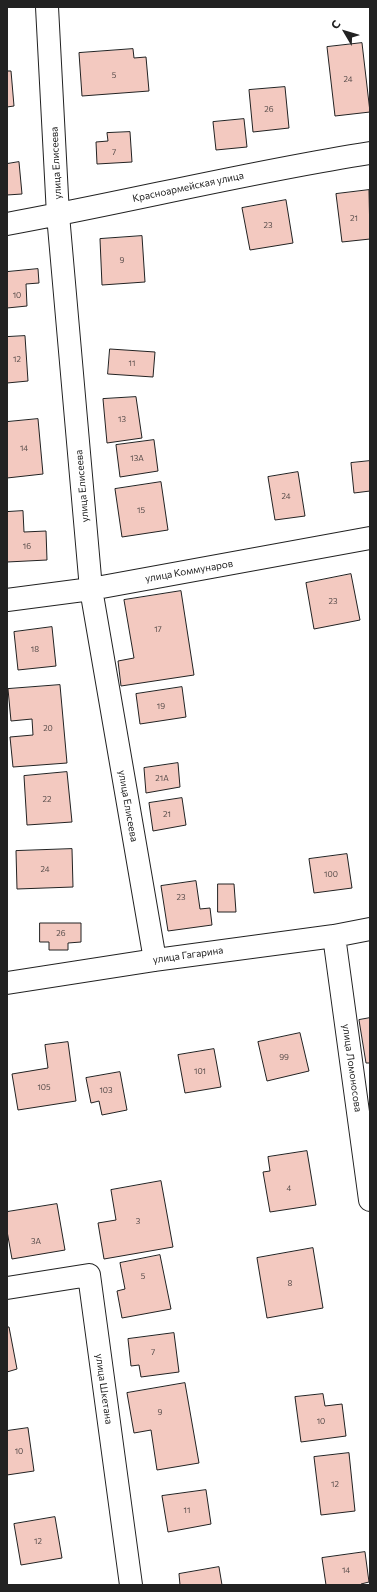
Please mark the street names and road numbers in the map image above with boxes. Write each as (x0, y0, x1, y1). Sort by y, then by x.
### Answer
street label: улица Елисеева (48, 126, 64, 200)
street label: Красноармейская улица (131, 169, 245, 205)
street label: улица Елисеева (73, 449, 91, 523)
street label: улица Коммунаров (144, 557, 234, 585)
street label: улица Елисеева (116, 769, 140, 843)
street label: улица Гагарина (152, 944, 224, 966)
street label: улица Ломоносова (340, 1023, 364, 1113)
street label: улица Шкетана (93, 1353, 115, 1425)

